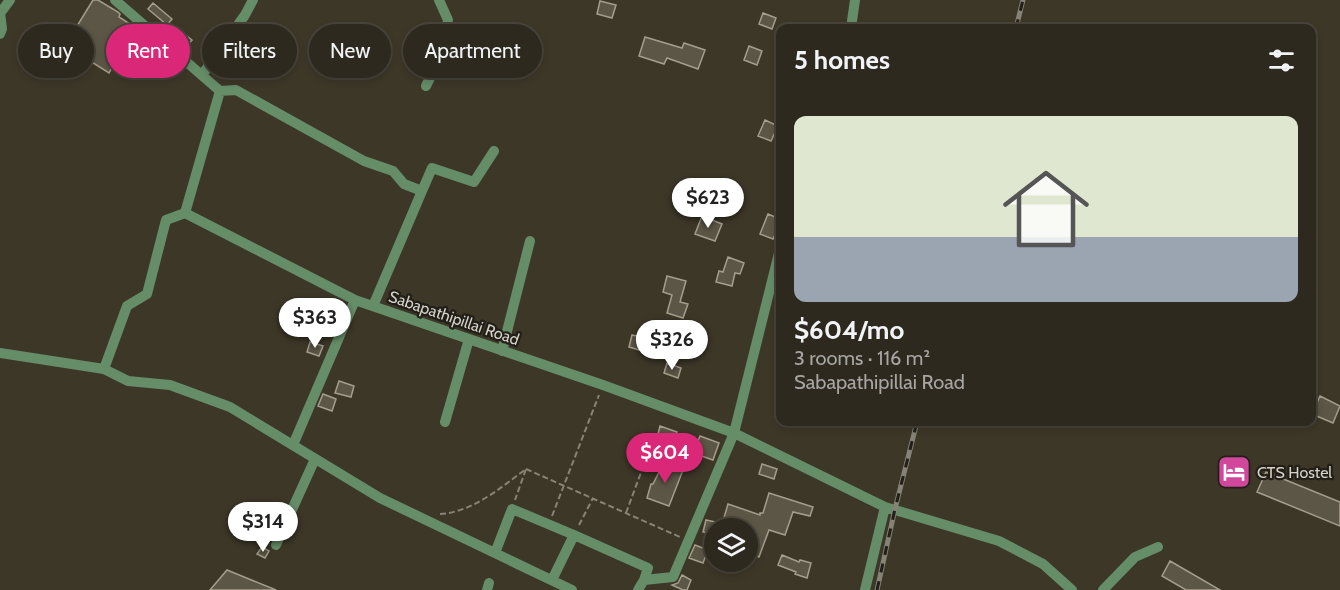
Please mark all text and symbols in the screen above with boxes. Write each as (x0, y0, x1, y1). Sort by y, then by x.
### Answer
chip: Buy (18, 24, 94, 78)
chip: Rent (106, 24, 190, 78)
chip: Filters (202, 24, 297, 78)
chip: New (309, 24, 391, 78)
chip: Apartment (403, 24, 542, 78)
text: 5 homes (794, 44, 890, 76)
icon: filters (1265, 44, 1298, 77)
icon: home (992, 155, 1100, 263)
pin: $623 (672, 178, 744, 229)
text: $623 (686, 185, 730, 209)
street label: Sabapathipillai Road (386, 287, 522, 349)
pin: $363 (279, 298, 351, 349)
text: $363 (293, 305, 337, 329)
text: $604/mo (794, 314, 904, 346)
pin: $326 (636, 320, 708, 371)
text: $326 (650, 327, 694, 351)
text: 3 rooms · 116 m² (794, 346, 930, 370)
text: Sabapathipillai Road (794, 370, 965, 394)
pin: $604 (629, 433, 701, 484)
text: $604 (640, 440, 690, 464)
hotel icon: CTS Hostel (1216, 454, 1252, 490)
place label: CTS Hostel (1257, 463, 1332, 482)
pin: $314 (227, 502, 299, 553)
text: $314 (242, 509, 284, 533)
map controls (704, 518, 758, 572)
button: layers (704, 518, 758, 572)

